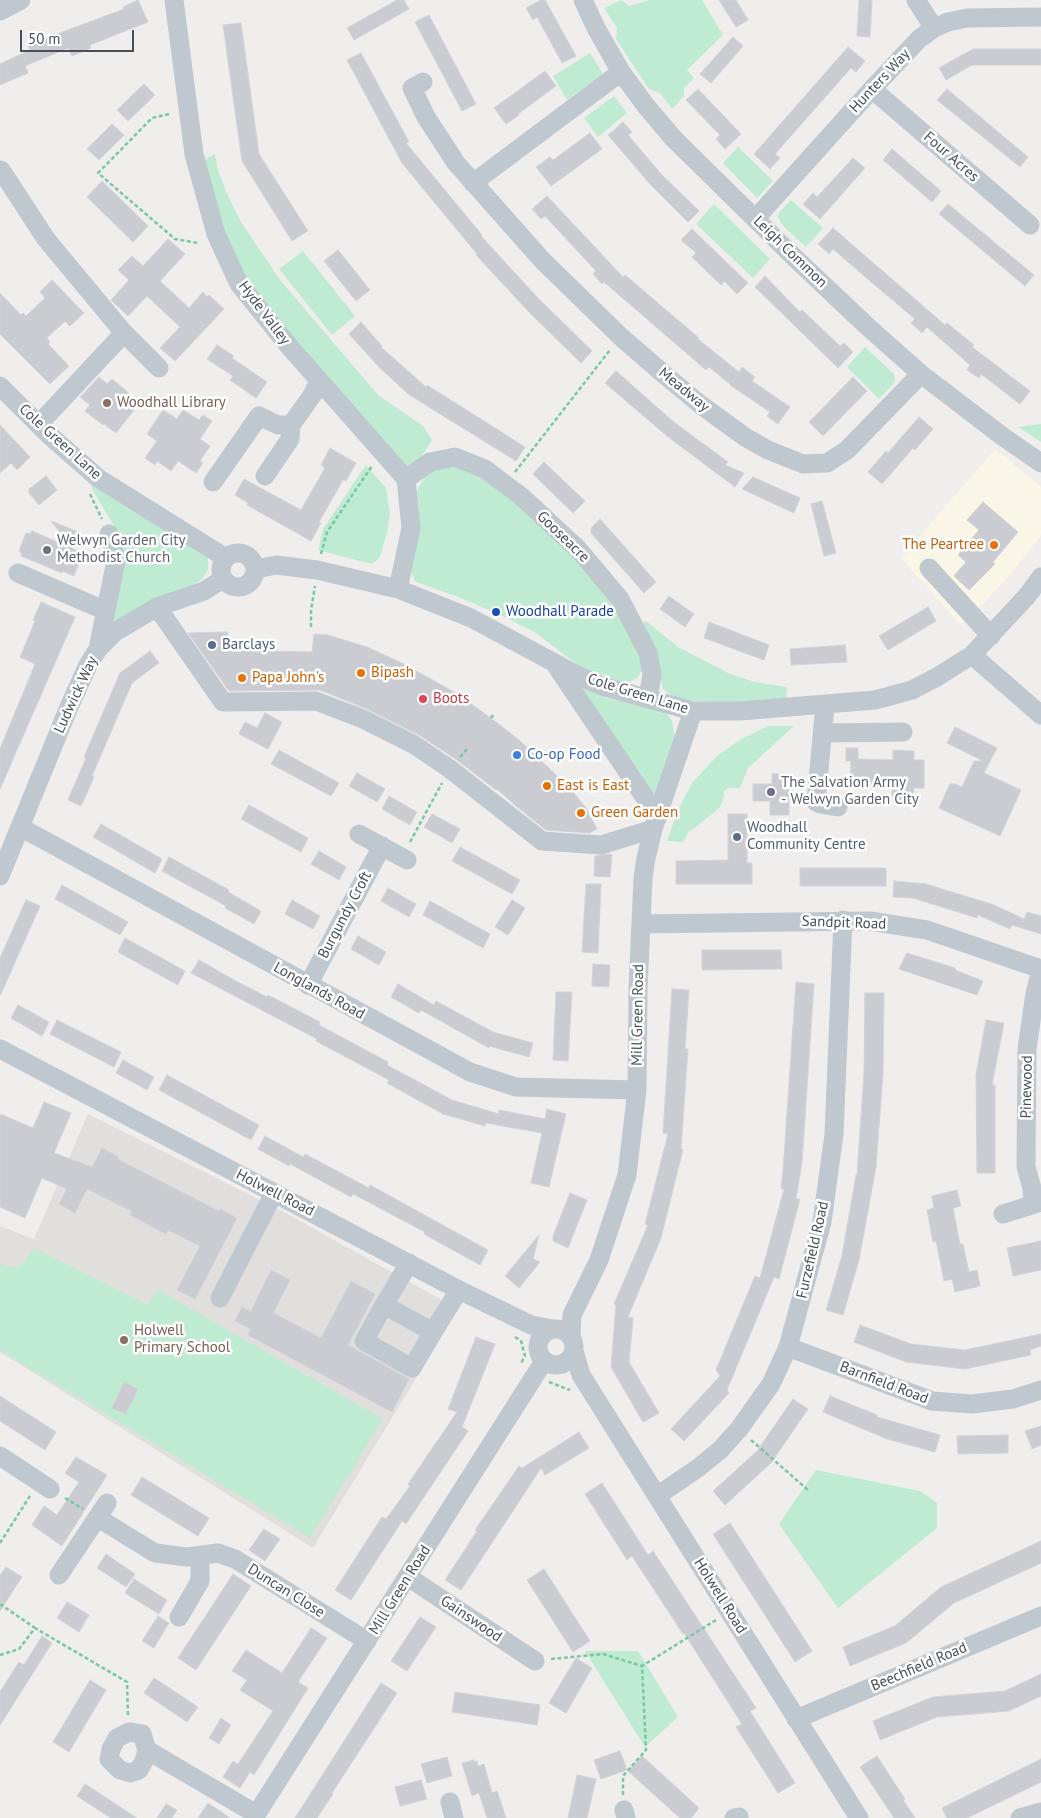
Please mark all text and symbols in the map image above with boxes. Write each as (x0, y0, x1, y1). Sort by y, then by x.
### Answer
scale bar (22, 20, 136, 52)
text: 50 m (28, 29, 61, 48)
street label: Hunters Way (846, 45, 914, 117)
street label: Four Acres (920, 128, 982, 186)
street label: Leigh Common (749, 212, 831, 292)
street label: Hyde Valley (234, 278, 294, 348)
street label: Meadway (655, 364, 713, 416)
place label: Woodhall Library (117, 394, 226, 412)
marker: Woodhall Library (101, 397, 113, 409)
street label: Cole Green Lane (15, 400, 105, 484)
street label: Gooseacre (533, 508, 593, 566)
place label: Welwyn Garden City Methodist Church (57, 532, 185, 567)
place label: The Peartree (902, 536, 984, 554)
marker: The Peartree (988, 539, 1000, 551)
marker: Welwyn Garden City Methodist Church (41, 544, 53, 556)
place label: Woodhall Parade (506, 603, 614, 621)
marker: Woodhall Parade (490, 606, 502, 618)
place label: Barclays (222, 636, 275, 654)
marker: Barclays (206, 639, 218, 651)
street label: Ludwick Way (50, 654, 102, 736)
place label: Bipash (371, 664, 414, 682)
marker: Bipash (355, 667, 367, 679)
place label: Papa John's (252, 669, 324, 687)
street label: Cole Green Lane (585, 670, 691, 718)
marker: Papa John's (236, 672, 248, 684)
place label: Boots (433, 690, 469, 708)
marker: Boots (417, 693, 429, 705)
place label: Co-op Food (527, 746, 601, 764)
marker: Co-op Food (511, 749, 523, 761)
place label: The Salvation Army - Welwyn Garden City (781, 774, 919, 809)
place label: East is East (557, 777, 629, 795)
marker: East is East (541, 780, 553, 792)
marker: The Salvation Army - Welwyn Garden City (765, 786, 777, 798)
place label: Green Garden (591, 804, 678, 822)
marker: Green Garden (575, 807, 587, 819)
place label: Woodhall Community Centre (747, 819, 865, 854)
marker: Woodhall Community Centre (731, 831, 743, 843)
street label: Burgundy Croft (314, 868, 376, 962)
street label: Sandpit Road (801, 913, 887, 933)
street label: Longlands Road (270, 959, 368, 1023)
street label: Mill Green Road (628, 964, 648, 1066)
street label: Pinewood (1017, 1055, 1037, 1119)
street label: Holwell Road (233, 1166, 317, 1220)
street label: Furzefield Road (793, 1200, 833, 1300)
place label: Holwell Primary School (134, 1322, 230, 1357)
marker: Holwell Primary School (118, 1334, 130, 1346)
street label: Barnfield Road (837, 1358, 931, 1408)
street label: Mill Green Road (365, 1542, 435, 1638)
street label: Holwell Road (690, 1555, 750, 1637)
street label: Duncan Close (244, 1560, 328, 1622)
street label: Gainswood (437, 1592, 505, 1646)
street label: Beechfield Road (868, 1639, 970, 1695)

